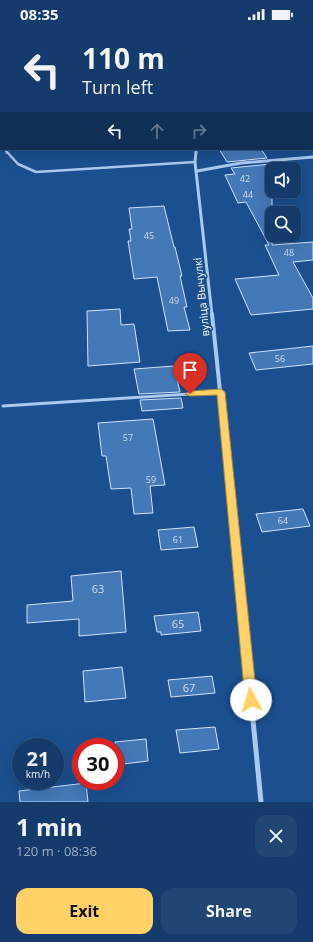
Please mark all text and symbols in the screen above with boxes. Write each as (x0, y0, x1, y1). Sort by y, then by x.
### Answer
text: 08:35 (20, 4, 59, 24)
text: 110 m (82, 39, 165, 77)
icon: left (16, 44, 68, 96)
text: Turn left (82, 75, 153, 99)
icon: left (104, 120, 126, 142)
icon: ahead (146, 120, 168, 142)
icon: right (188, 120, 210, 142)
map controls (265, 162, 301, 242)
button: sound (265, 162, 301, 198)
house number: 42 (240, 172, 250, 185)
house number: 44 (243, 188, 253, 201)
button: search (265, 206, 301, 242)
house number: 45 (144, 229, 154, 242)
house number: 48 (284, 246, 294, 259)
street label: вуліца Вычулкі (189, 257, 213, 337)
house number: 49 (169, 294, 179, 307)
house number: 56 (275, 352, 285, 365)
pin (173, 353, 207, 394)
icon: arrive (179, 359, 201, 381)
house number: 57 (123, 431, 133, 444)
house number: 59 (146, 473, 156, 486)
house number: 64 (278, 514, 288, 527)
house number: 61 (173, 533, 183, 546)
house number: 63 (92, 581, 104, 596)
house number: 65 (172, 616, 184, 631)
position arrow (230, 679, 272, 721)
house number: 67 (183, 680, 195, 695)
speed limit sign: 30 (72, 738, 124, 790)
text: 21 (27, 745, 49, 772)
text: km/h (26, 767, 50, 781)
text: 1 min (16, 810, 83, 843)
button: close (255, 815, 297, 857)
text: 120 m · 08:36 (16, 842, 97, 860)
button: Exit (16, 888, 153, 934)
button: Share (161, 888, 297, 934)

